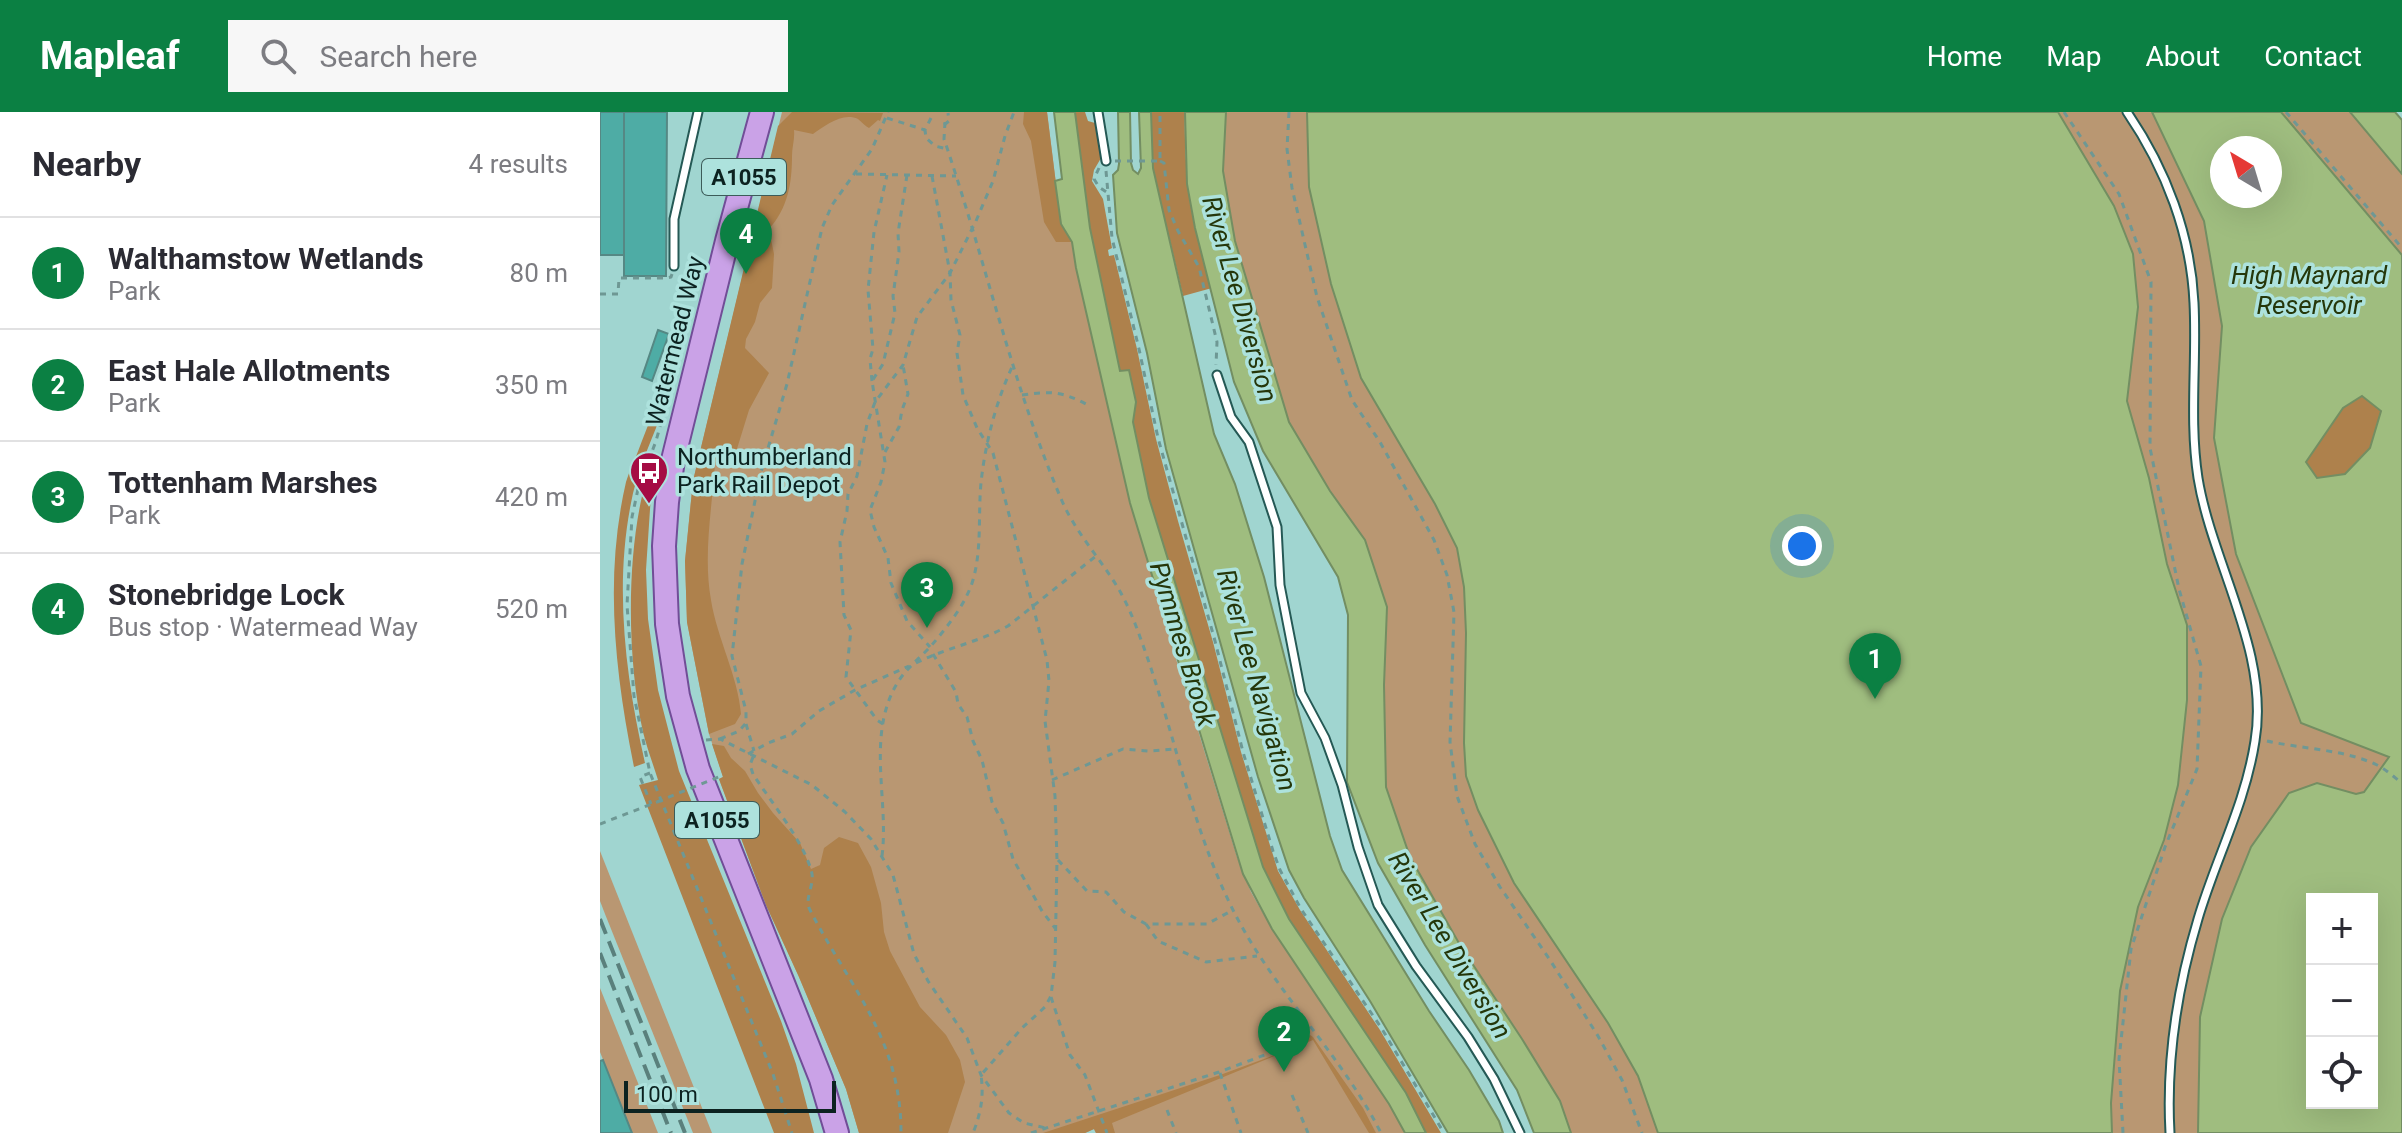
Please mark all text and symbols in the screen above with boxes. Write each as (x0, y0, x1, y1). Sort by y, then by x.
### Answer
search box (228, 20, 788, 92)
text: Mapleaf (40, 34, 180, 78)
icon: search (256, 34, 300, 78)
text: Search here (320, 39, 477, 74)
text: Home (1927, 40, 2002, 73)
text: Map (2046, 40, 2102, 73)
text: About (2146, 40, 2220, 73)
text: Contact (2264, 40, 2362, 73)
north arrow (2210, 136, 2282, 208)
text: Nearby (32, 144, 141, 184)
text: 4 results (469, 149, 568, 179)
road number: A1055 (702, 159, 786, 195)
water label: River Lee Diversion (1196, 193, 1284, 405)
pin: 4 (720, 208, 772, 274)
text: Walthamstow Wetlands (108, 241, 424, 276)
street label: Watermead Way (640, 253, 710, 429)
text: 1 (51, 258, 65, 288)
text: 80 m (510, 258, 568, 288)
water label: High Maynard Reservoir (2231, 260, 2388, 320)
text: Park (108, 276, 160, 306)
text: East Hale Allotments (108, 353, 390, 388)
text: 2 (51, 370, 65, 400)
text: 350 m (495, 370, 568, 400)
text: Park (108, 388, 160, 418)
place label: Northumberland Park Rail Depot (677, 443, 852, 499)
bus stop icon: Northumberland Park Rail Depot (628, 450, 670, 505)
text: Tottenham Marshes (108, 465, 378, 500)
text: 3 (51, 482, 65, 512)
text: 420 m (495, 482, 568, 512)
text: Park (108, 500, 160, 530)
your location (1782, 526, 1822, 566)
water label: Pymmes Brook (1144, 558, 1223, 731)
pin: 3 (901, 562, 953, 628)
water label: River Lee Navigation (1211, 566, 1303, 794)
text: Stonebridge Lock (108, 577, 345, 612)
text: 4 (51, 594, 65, 624)
text: 520 m (495, 594, 568, 624)
text: Bus stop · Watermead Way (108, 612, 418, 642)
pin: 1 (1849, 633, 1901, 699)
road number: A1055 (675, 802, 759, 838)
water label: River Lee Diversion (1382, 846, 1518, 1044)
map controls (2306, 893, 2378, 1109)
button: + (2306, 893, 2378, 965)
button: − (2306, 965, 2378, 1037)
pin: 2 (1258, 1006, 1310, 1072)
button: locate (2306, 1037, 2378, 1109)
scale bar (624, 1077, 836, 1113)
text: 100 m (636, 1082, 698, 1107)

